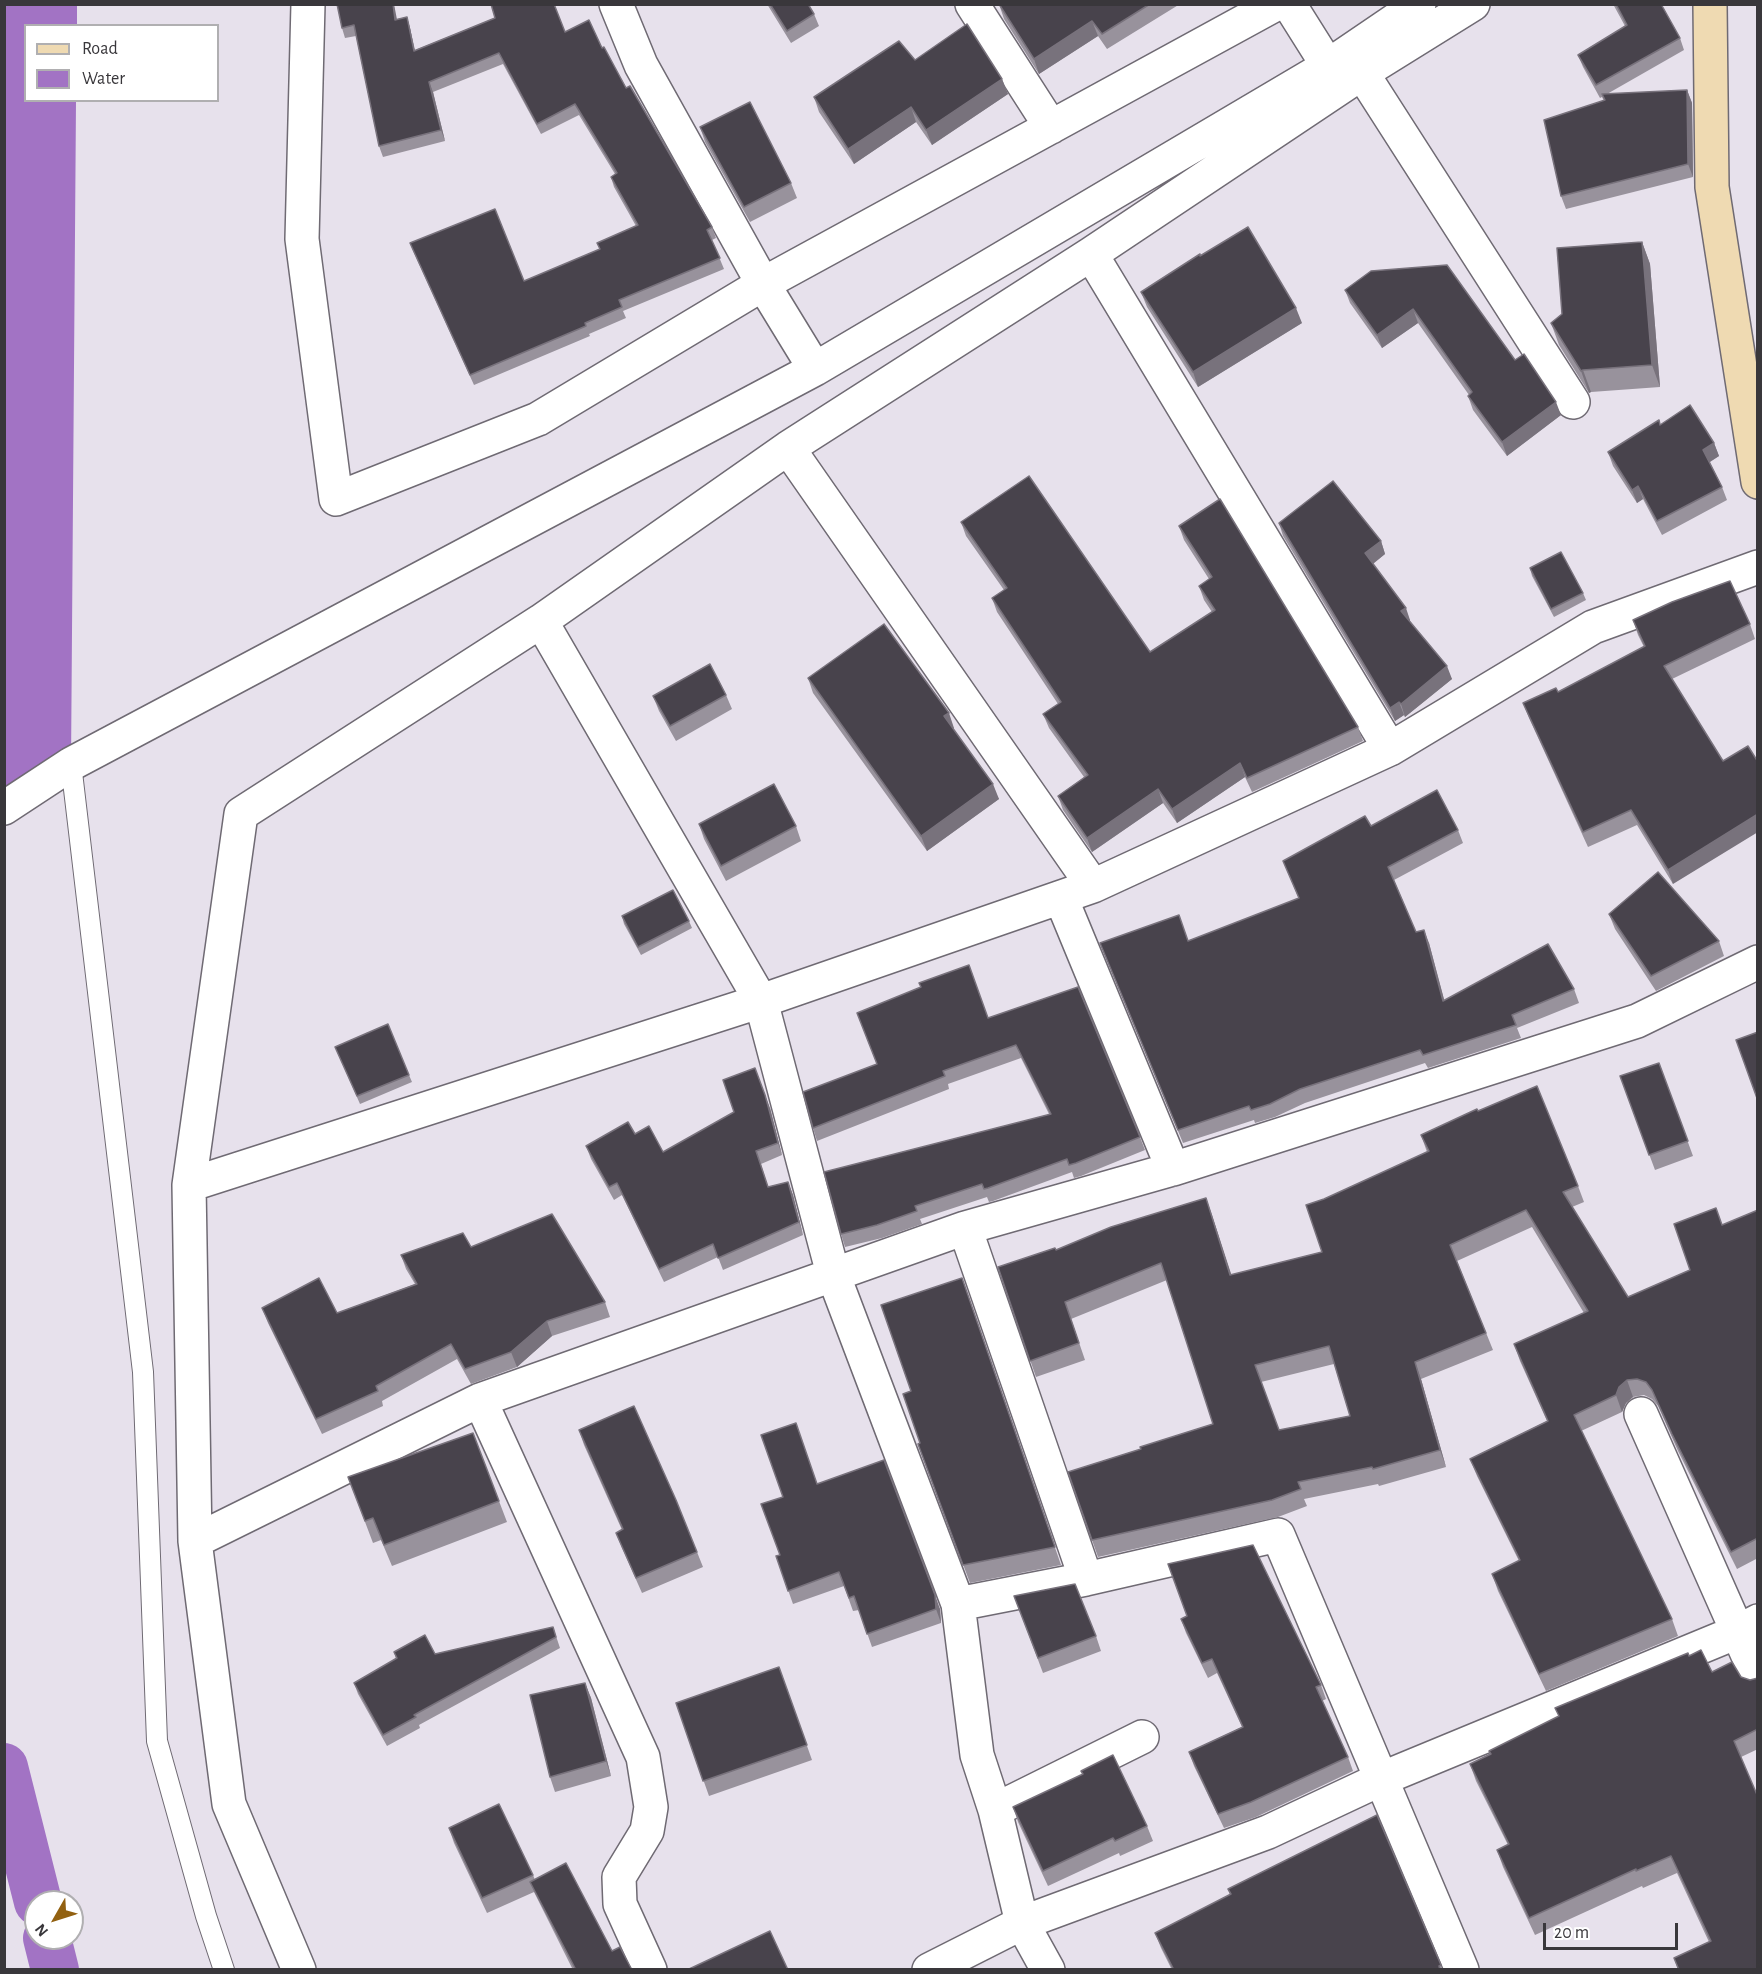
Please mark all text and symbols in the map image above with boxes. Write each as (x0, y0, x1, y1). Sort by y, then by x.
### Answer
legend (24, 24, 219, 102)
text: Road (82, 40, 118, 58)
text: Water (82, 70, 125, 88)
north arrow (24, 1890, 84, 1950)
scale bar (1546, 1911, 1681, 1949)
text: N (32, 1921, 51, 1939)
text: 20 m (1554, 1924, 1589, 1942)

